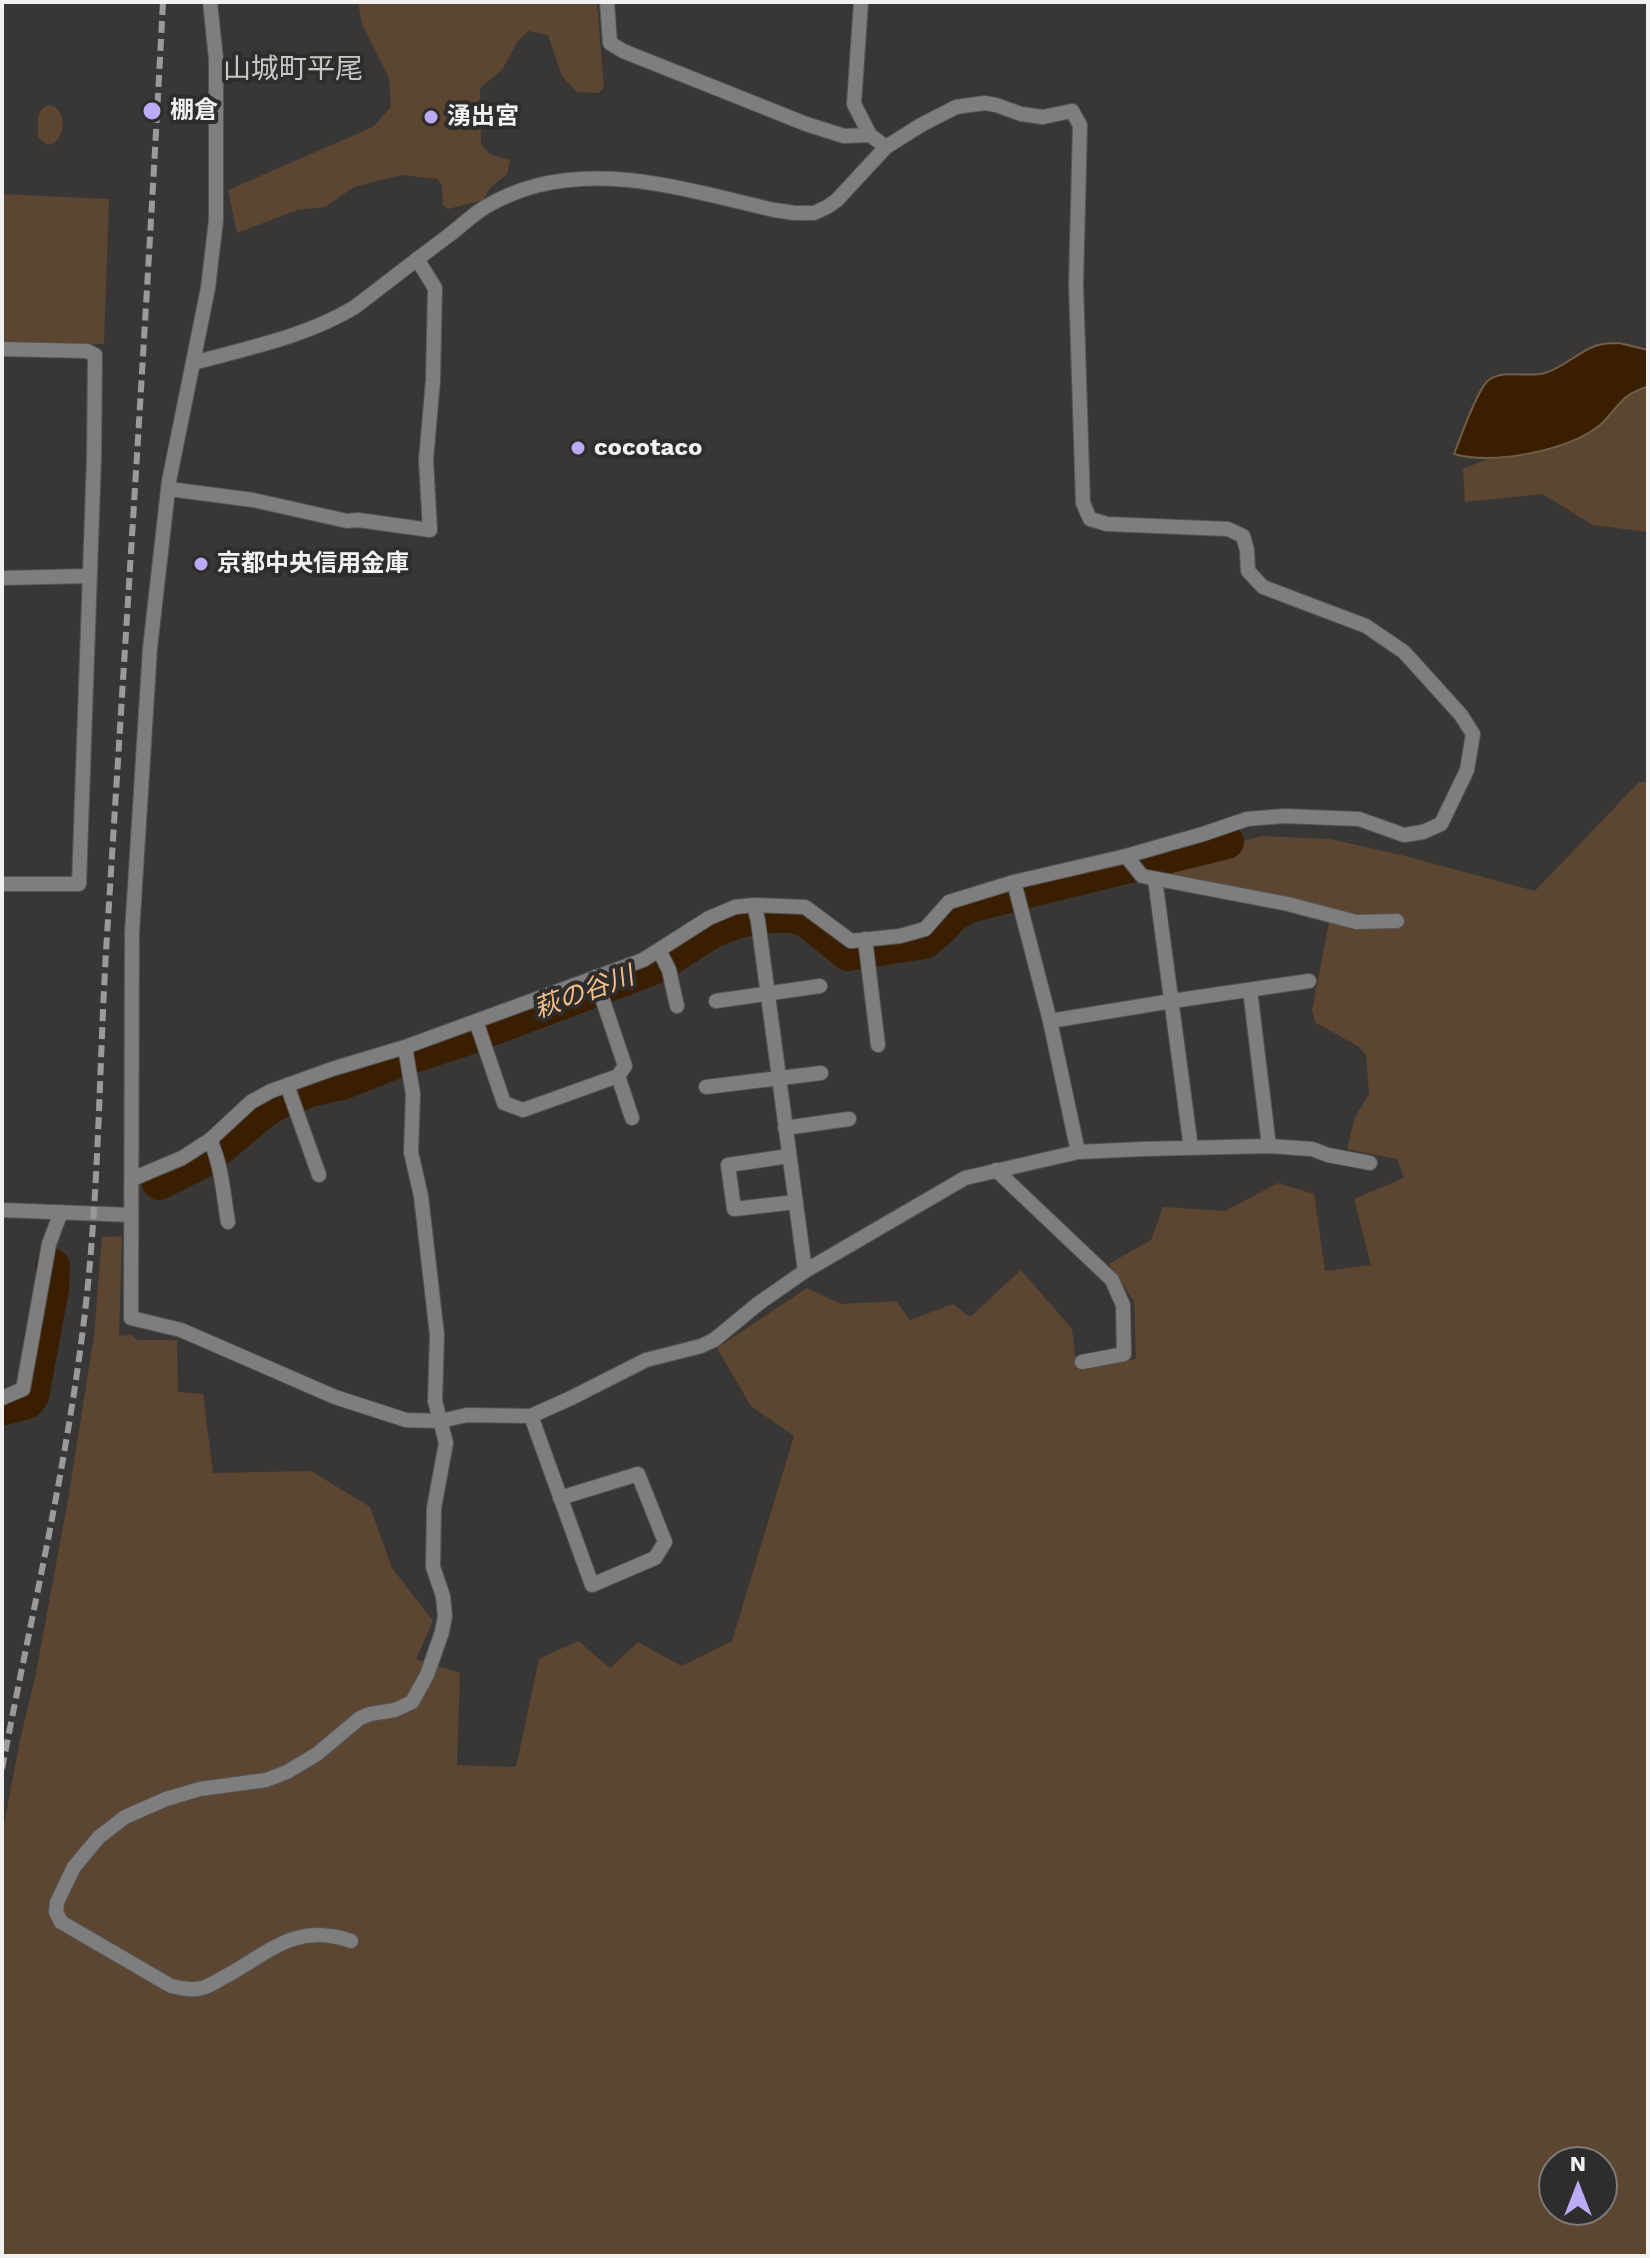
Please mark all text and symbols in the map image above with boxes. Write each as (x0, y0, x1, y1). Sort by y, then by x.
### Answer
district label: 山城町平尾 (223, 53, 363, 87)
place label: 棚倉 (170, 97, 218, 125)
marker: 棚倉 (141, 100, 163, 122)
place label: 湧出宮 (447, 103, 519, 131)
marker: 湧出宮 (422, 108, 440, 126)
place label: cocotaco (594, 434, 702, 462)
marker: cocotaco (569, 439, 587, 457)
place label: 京都中央信用金庫 (217, 550, 409, 578)
marker: 京都中央信用金庫 (192, 555, 210, 573)
water label: 萩の谷川 (530, 961, 638, 1025)
north arrow (1538, 2146, 1618, 2226)
text: N (1570, 2151, 1586, 2176)

